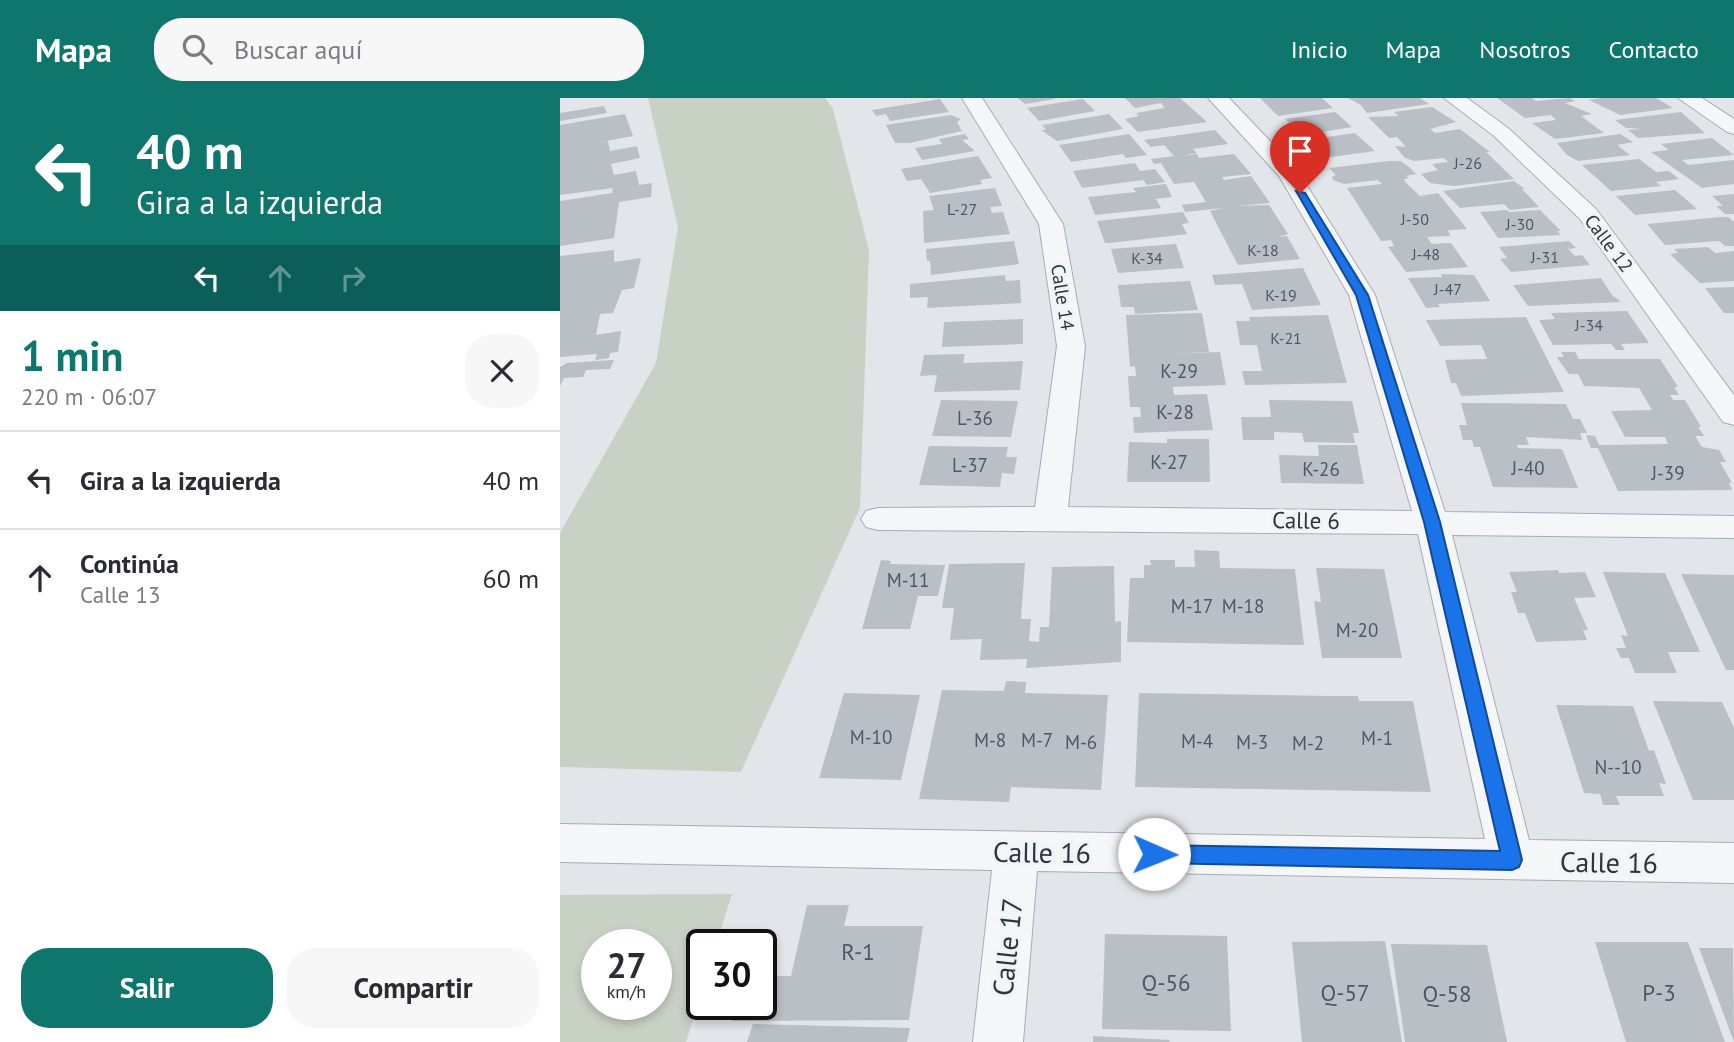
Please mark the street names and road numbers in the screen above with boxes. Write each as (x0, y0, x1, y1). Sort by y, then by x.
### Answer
street label: Calle 12 (1579, 209, 1639, 277)
street label: Calle 14 (1046, 262, 1080, 332)
street label: Calle 6 (1272, 505, 1340, 535)
street label: Calle 16 (993, 833, 1091, 871)
street label: Calle 16 (1560, 843, 1658, 881)
street label: Calle 17 (983, 896, 1031, 998)

